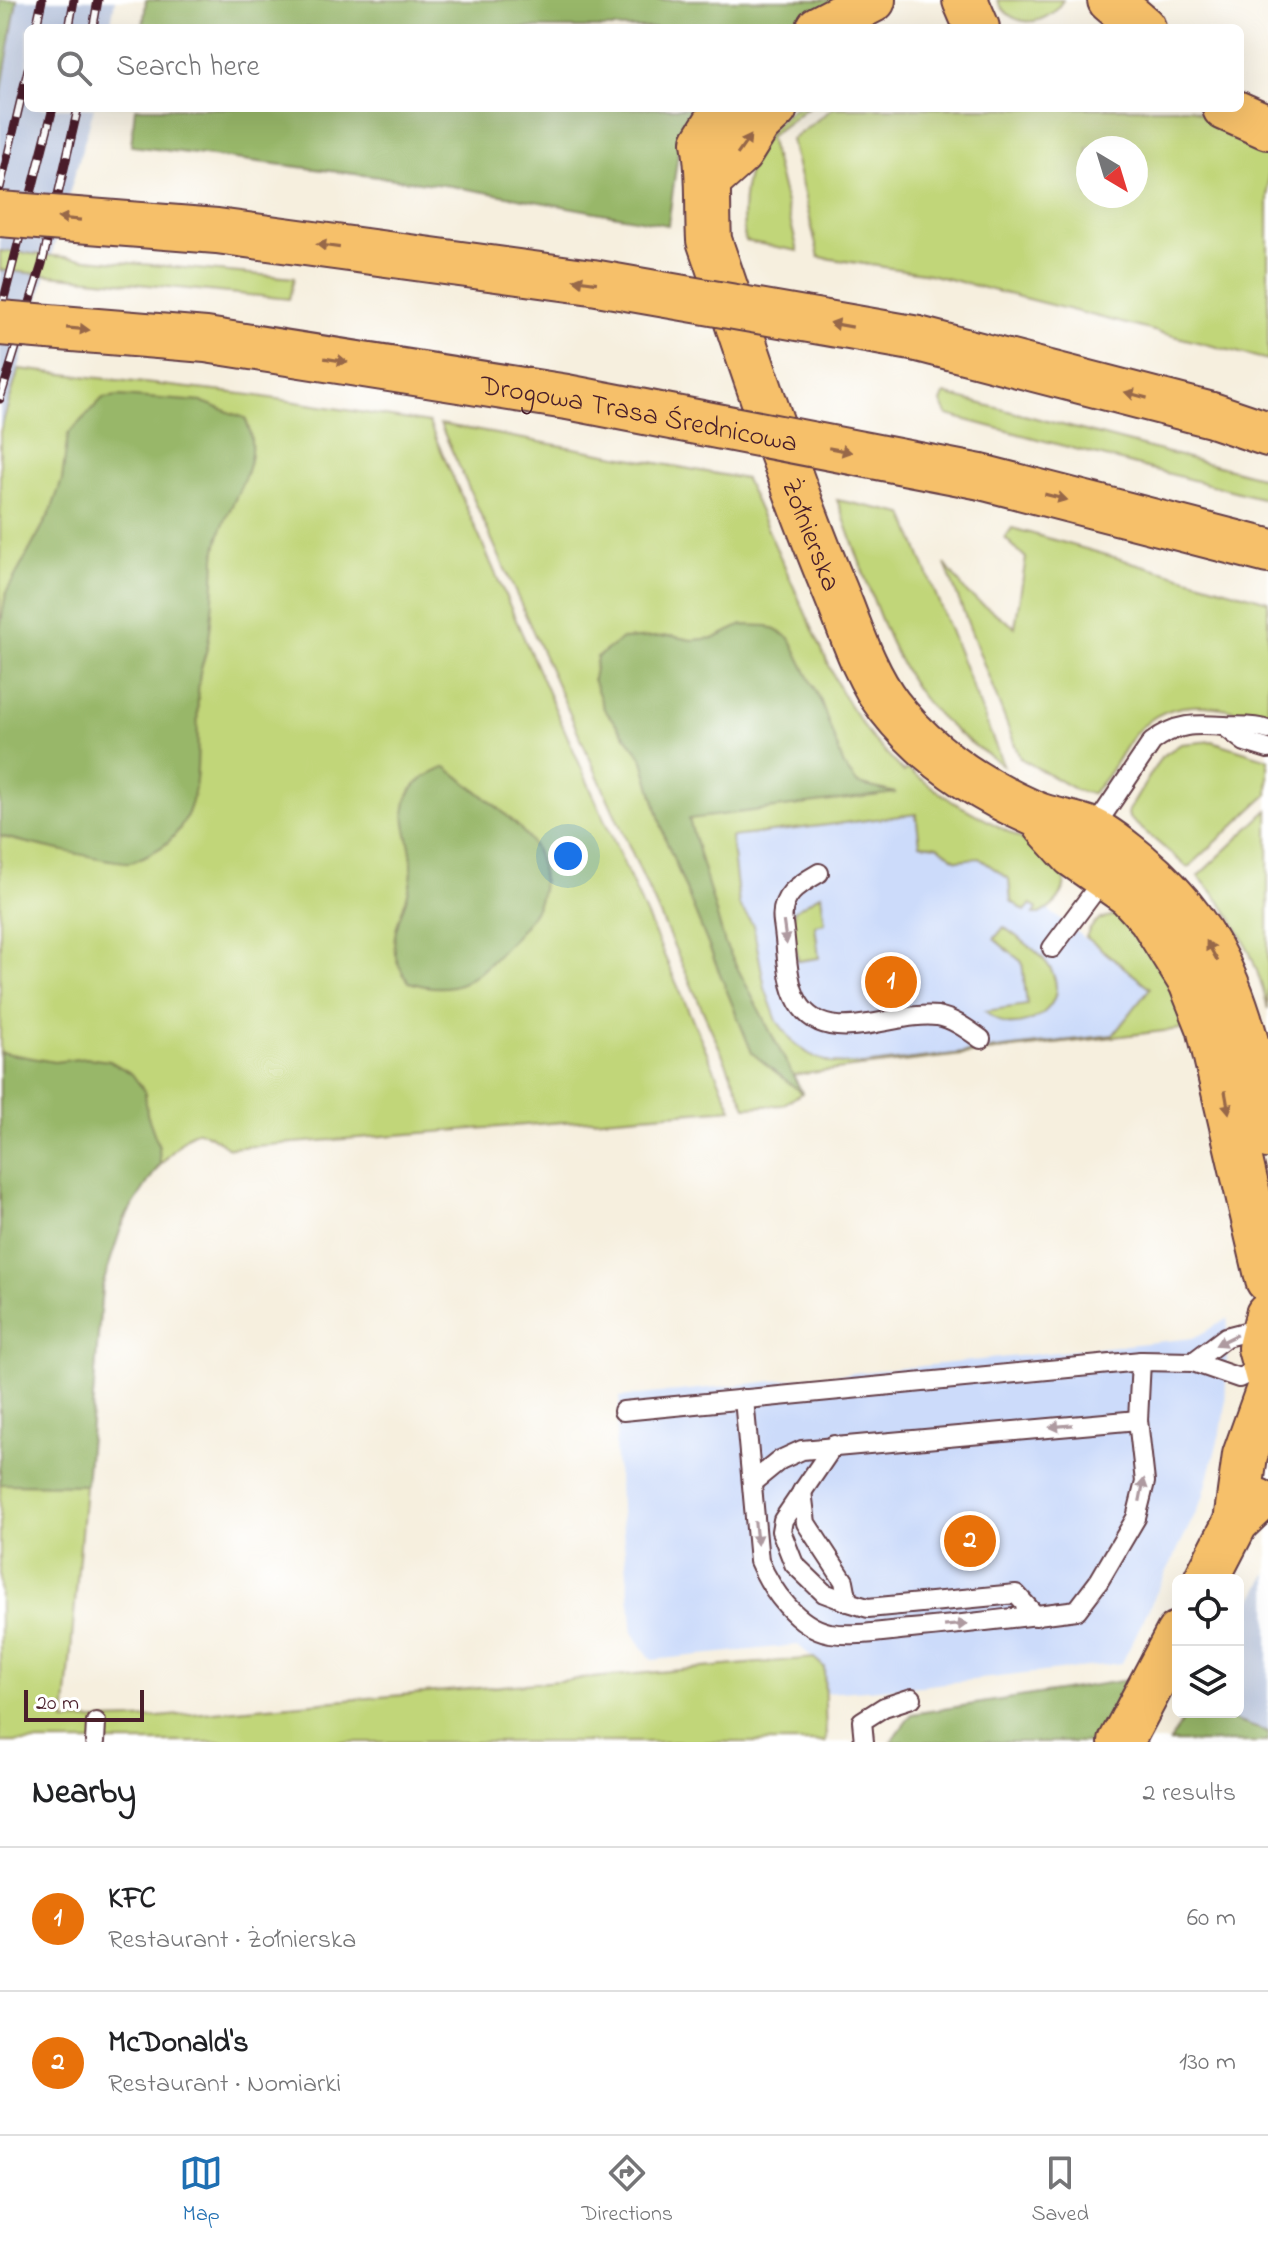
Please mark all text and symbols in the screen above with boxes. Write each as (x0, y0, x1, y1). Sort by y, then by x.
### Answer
search box (24, 24, 1244, 112)
icon: search (52, 46, 96, 90)
text: Search here (116, 46, 260, 90)
one-way arrow (737, 134, 752, 155)
north arrow (1076, 136, 1148, 208)
one-way arrow (56, 212, 81, 225)
one-way arrow (315, 239, 340, 252)
one-way arrow (572, 274, 597, 287)
one-way arrow (829, 319, 854, 331)
one-way arrow (66, 323, 91, 336)
one-way arrow (324, 354, 349, 367)
street label: Drogowa Trasa Średnicowa (476, 366, 801, 465)
one-way arrow (1124, 389, 1149, 401)
one-way arrow (827, 444, 852, 457)
street label: Żołnierska (769, 473, 850, 598)
one-way arrow (1044, 491, 1069, 503)
your location (548, 836, 588, 876)
one-way arrow (779, 921, 792, 946)
one-way arrow (1205, 940, 1219, 962)
pin: 1 (865, 952, 917, 1012)
one-way arrow (1221, 1090, 1233, 1115)
one-way arrow (1215, 1333, 1238, 1347)
one-way arrow (1048, 1420, 1073, 1433)
one-way arrow (1137, 1478, 1149, 1503)
pin: 2 (944, 1511, 996, 1571)
one-way arrow (749, 1521, 762, 1546)
map controls (1172, 1574, 1244, 1718)
button: locate (1172, 1574, 1244, 1646)
one-way arrow (944, 1618, 969, 1631)
button: layers (1172, 1646, 1244, 1718)
scale bar (24, 1686, 144, 1722)
text: 20 m (36, 1688, 79, 1720)
text: Nearby (32, 1769, 136, 1819)
text: 2 results (1143, 1775, 1236, 1813)
text: KFC (108, 1878, 156, 1922)
text: 1 (54, 1900, 62, 1938)
text: 60 m (1187, 1900, 1236, 1938)
text: Restaurant · Żołnierska (108, 1922, 356, 1960)
text: McDonald's (108, 2022, 248, 2066)
text: 2 (52, 2044, 64, 2082)
text: 130 m (1179, 2044, 1236, 2082)
text: Restaurant · Nomiarki (108, 2066, 341, 2104)
tab: Map (179, 2151, 223, 2231)
tab: Directions (582, 2151, 673, 2231)
tab: Saved (1031, 2151, 1089, 2231)

